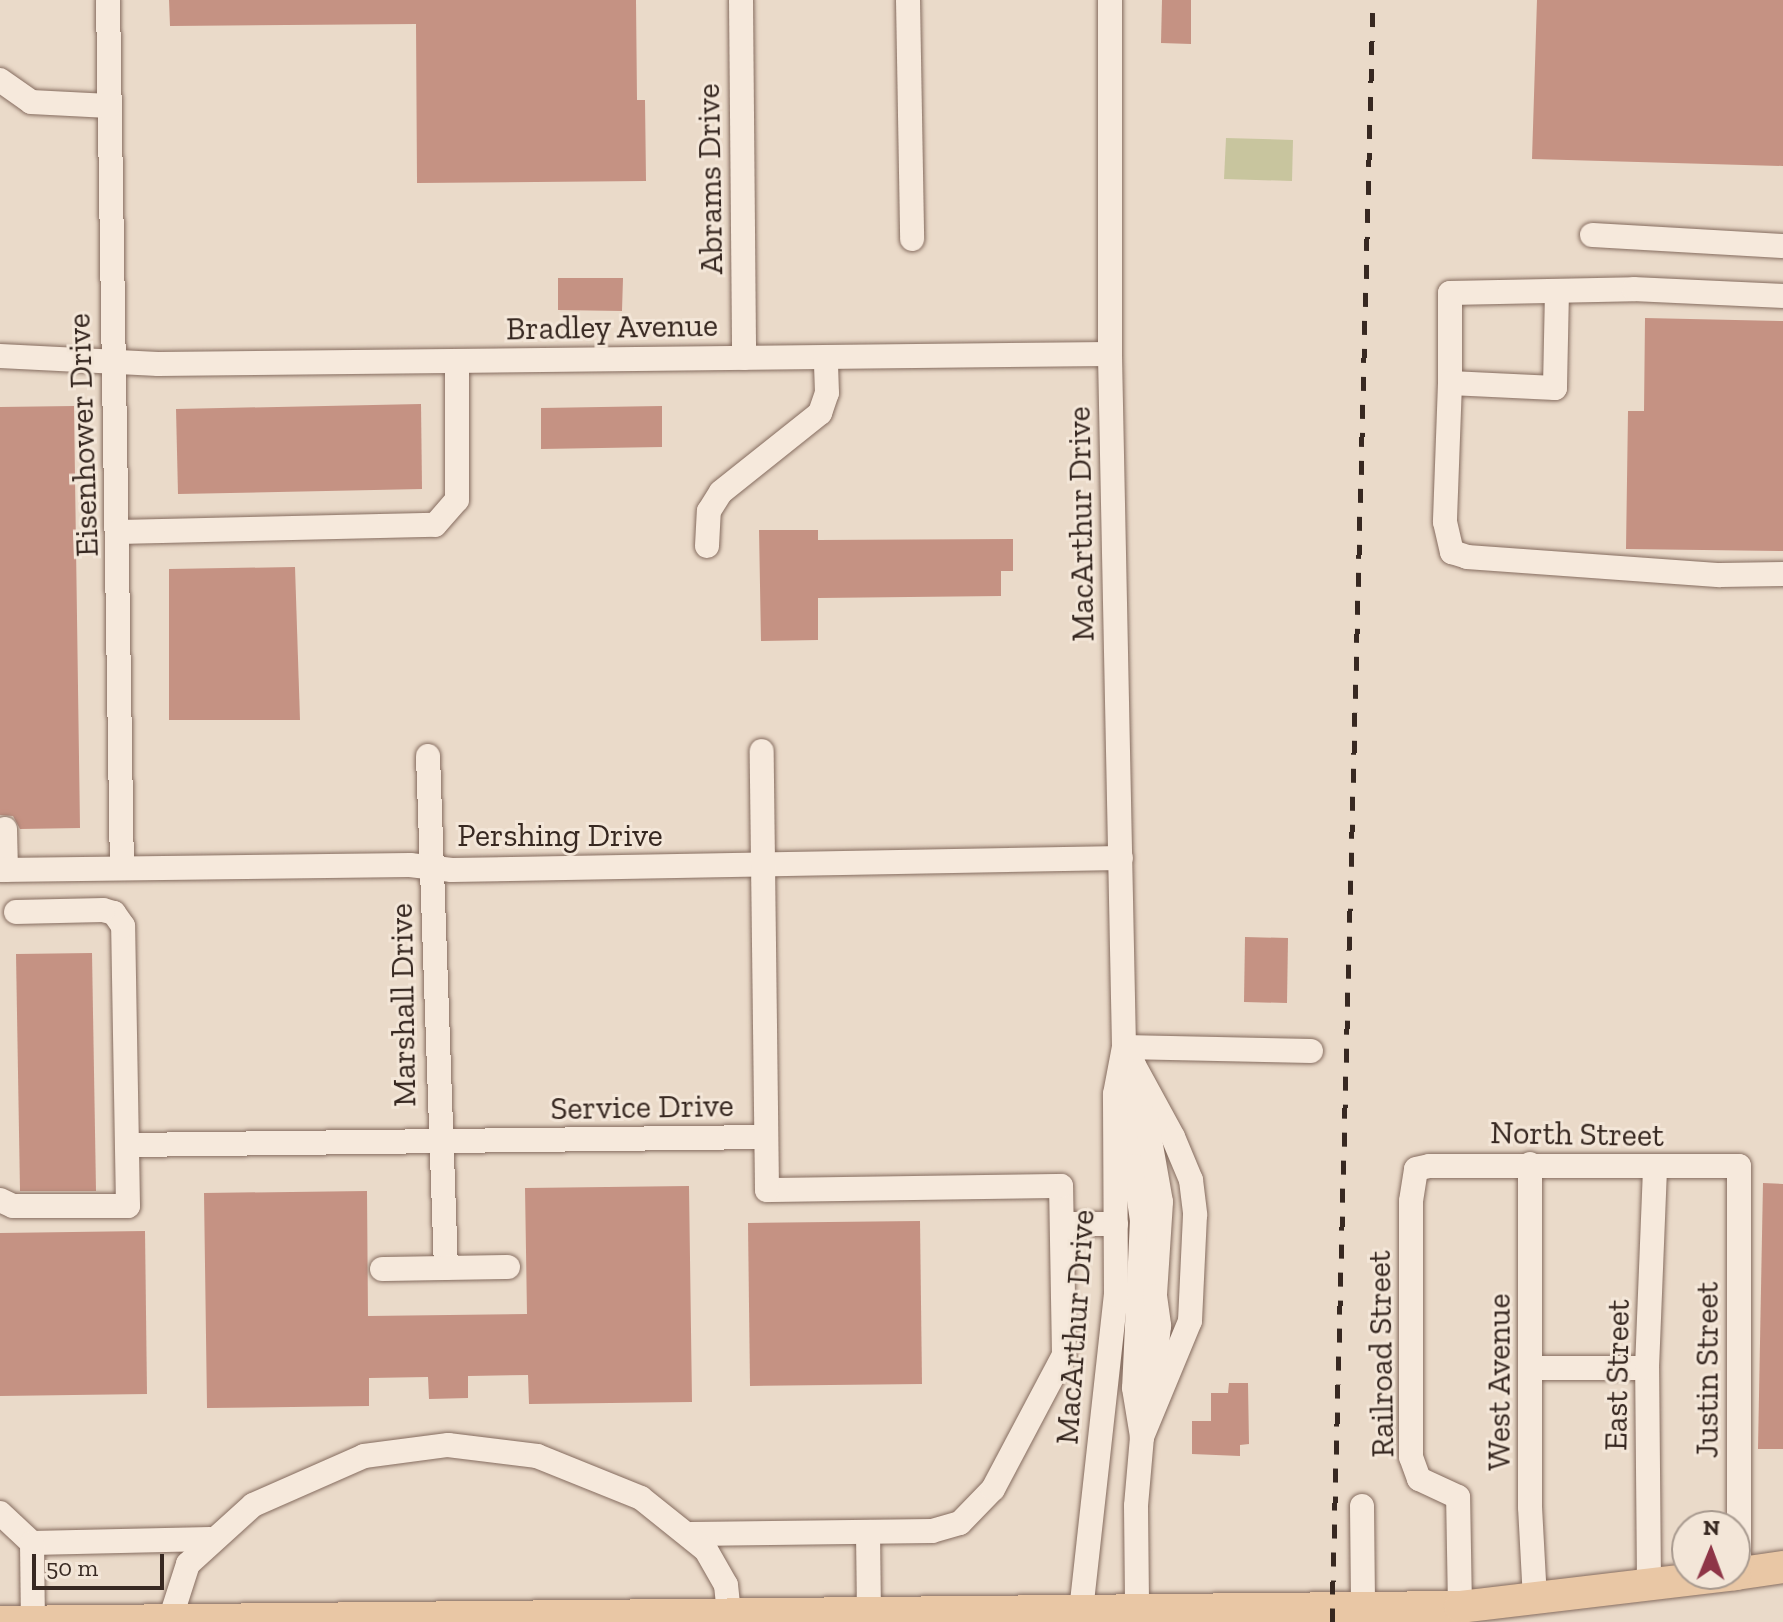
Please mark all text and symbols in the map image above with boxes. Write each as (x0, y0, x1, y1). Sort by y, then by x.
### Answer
street label: Abrams Drive (689, 83, 731, 275)
street label: Bradley Avenue (505, 306, 719, 348)
street label: Eisenhower Drive (60, 312, 106, 558)
street label: MacArthur Drive (1060, 406, 1102, 642)
street label: Pershing Drive (457, 816, 663, 854)
street label: Marshall Drive (382, 903, 424, 1107)
street label: Service Drive (550, 1086, 734, 1128)
street label: North Street (1490, 1113, 1664, 1155)
street label: MacArthur Drive (1048, 1208, 1102, 1446)
street label: Railroad Street (1360, 1250, 1402, 1458)
street label: Justin Street (1688, 1282, 1726, 1458)
street label: West Avenue (1480, 1293, 1518, 1471)
street label: East Street (1596, 1299, 1638, 1451)
north arrow (1671, 1510, 1751, 1590)
text: N (1703, 1514, 1720, 1541)
scale bar (36, 1538, 168, 1588)
text: 50 m (46, 1553, 98, 1582)

